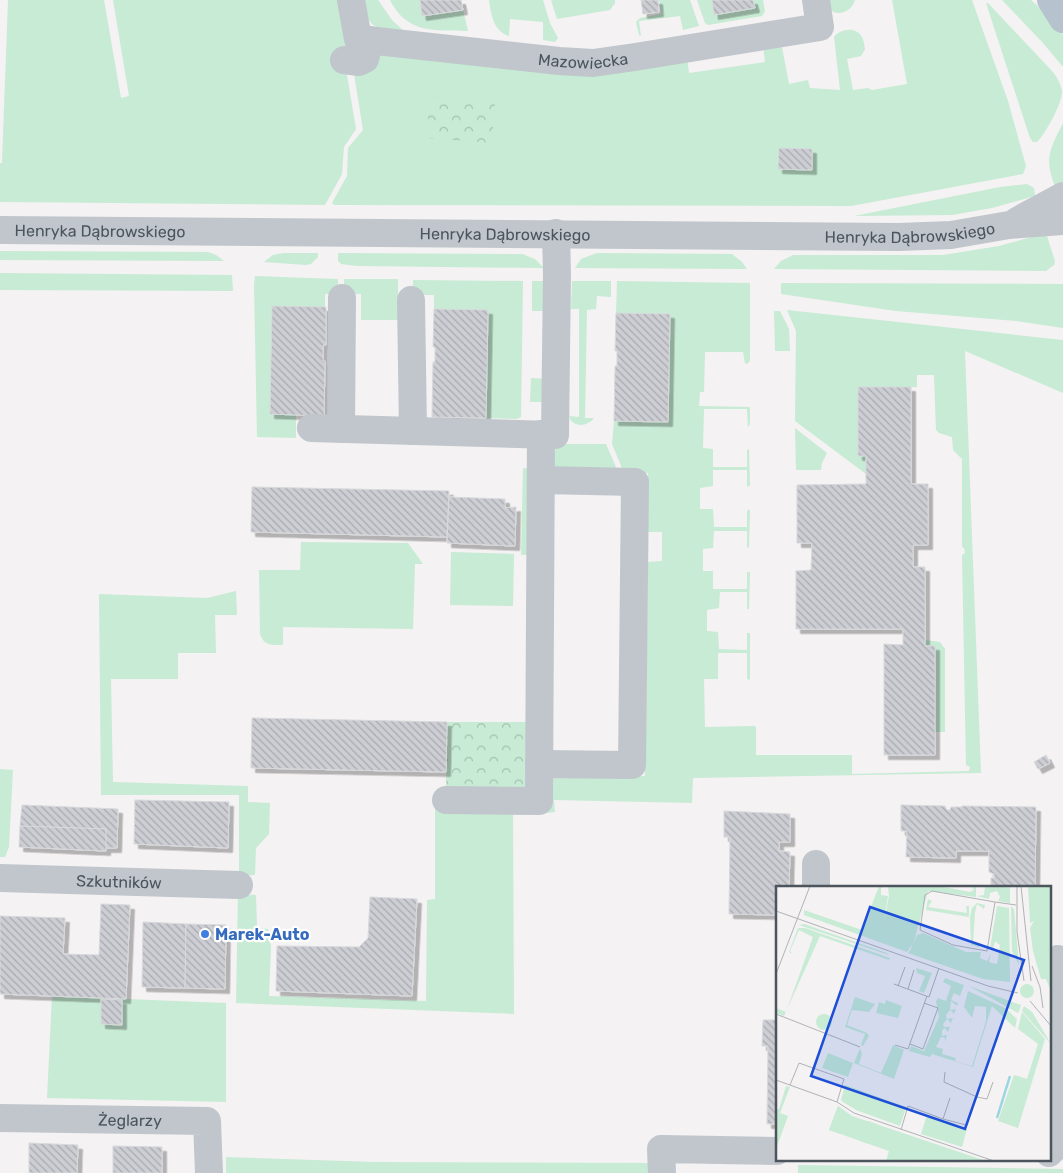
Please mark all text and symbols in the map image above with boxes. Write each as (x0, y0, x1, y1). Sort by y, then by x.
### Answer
street label: Mazowiecka (537, 49, 629, 73)
street label: Henryka Dąbrowskiego (824, 218, 996, 247)
street label: Henryka Dąbrowskiego (14, 221, 186, 241)
street label: Henryka Dąbrowskiego (419, 224, 591, 244)
street label: Szkutników (76, 871, 162, 892)
inset map (776, 886, 1050, 1160)
place label: Marek-Auto (215, 925, 310, 944)
marker: Marek-Auto (199, 928, 211, 940)
street label: Żeglarzy (98, 1110, 162, 1130)

